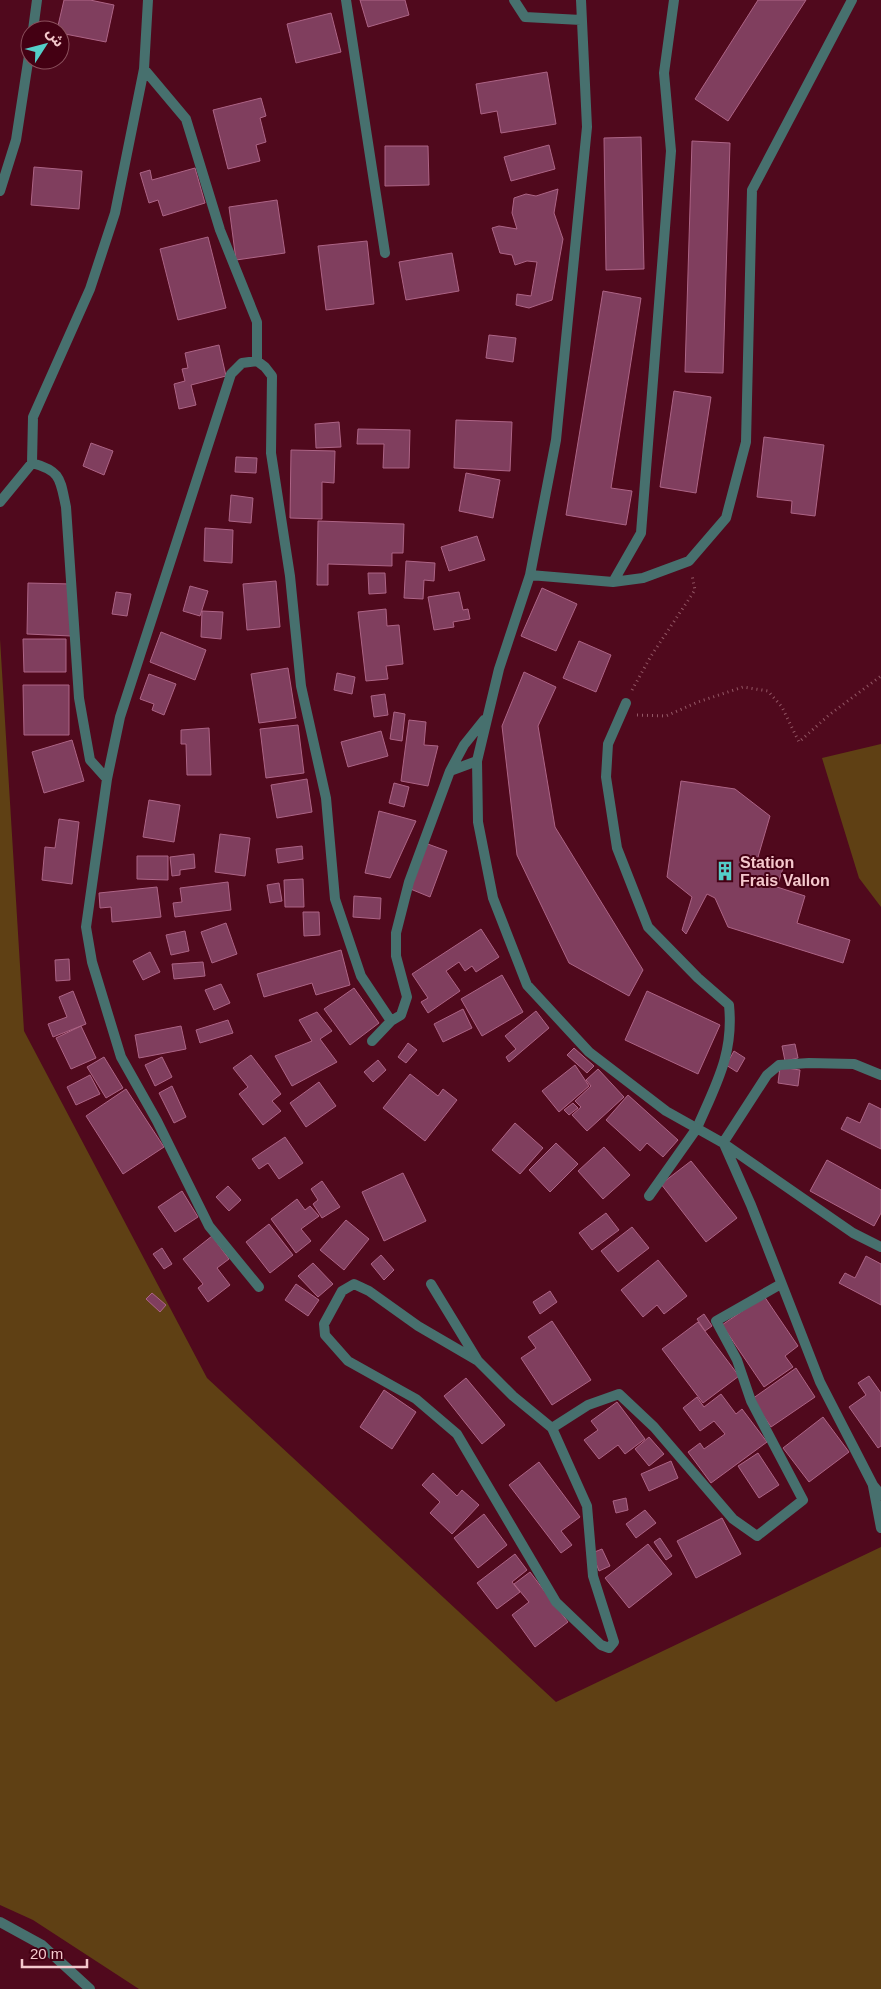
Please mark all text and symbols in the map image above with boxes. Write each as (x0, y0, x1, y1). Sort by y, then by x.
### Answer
north arrow (20, 20, 70, 70)
text: ش (43, 25, 68, 50)
place label: Station Frais Vallon (740, 854, 830, 889)
building icon: Station Frais Vallon (714, 860, 736, 882)
scale bar (22, 1936, 88, 1968)
text: 20 m (30, 1945, 63, 1962)

